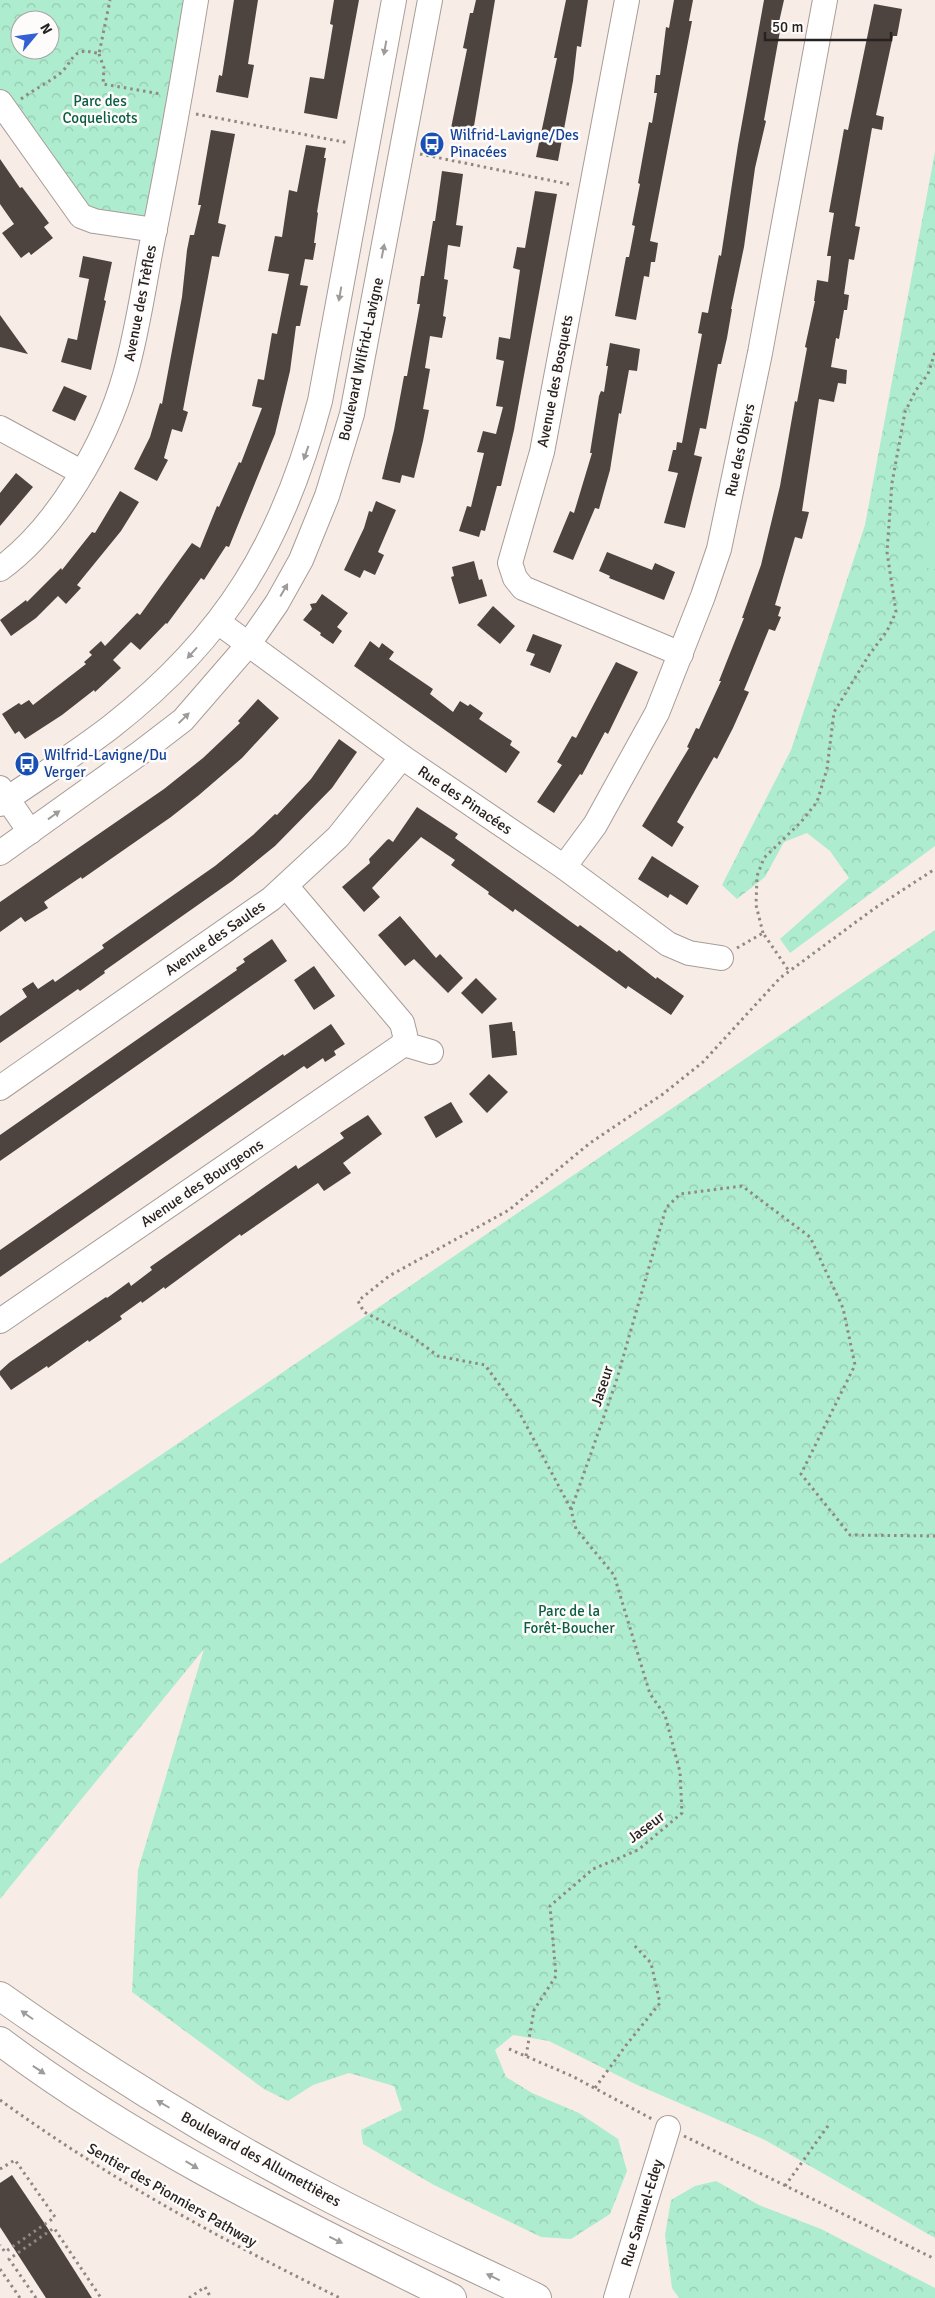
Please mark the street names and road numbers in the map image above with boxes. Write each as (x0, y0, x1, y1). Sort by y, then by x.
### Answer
street label: Avenue des Trèfles (120, 243, 160, 363)
street label: Boulevard Wilfrid-Lavigne (335, 276, 387, 442)
street label: Avenue des Bosquets (533, 313, 577, 449)
street label: Rue des Obiers (721, 402, 759, 498)
street label: Rue des Pinacées (414, 762, 516, 838)
street label: Avenue des Saules (162, 897, 269, 979)
street label: Avenue des Bourgeons (137, 1135, 267, 1231)
street label: Jaseur (587, 1363, 617, 1409)
street label: Jaseur (624, 1807, 668, 1847)
street label: Boulevard des Allumettières (178, 2108, 344, 2211)
street label: Sentier des Pionniers Pathway (84, 2139, 260, 2251)
street label: Rue Samuel-Edey (617, 2157, 667, 2269)

